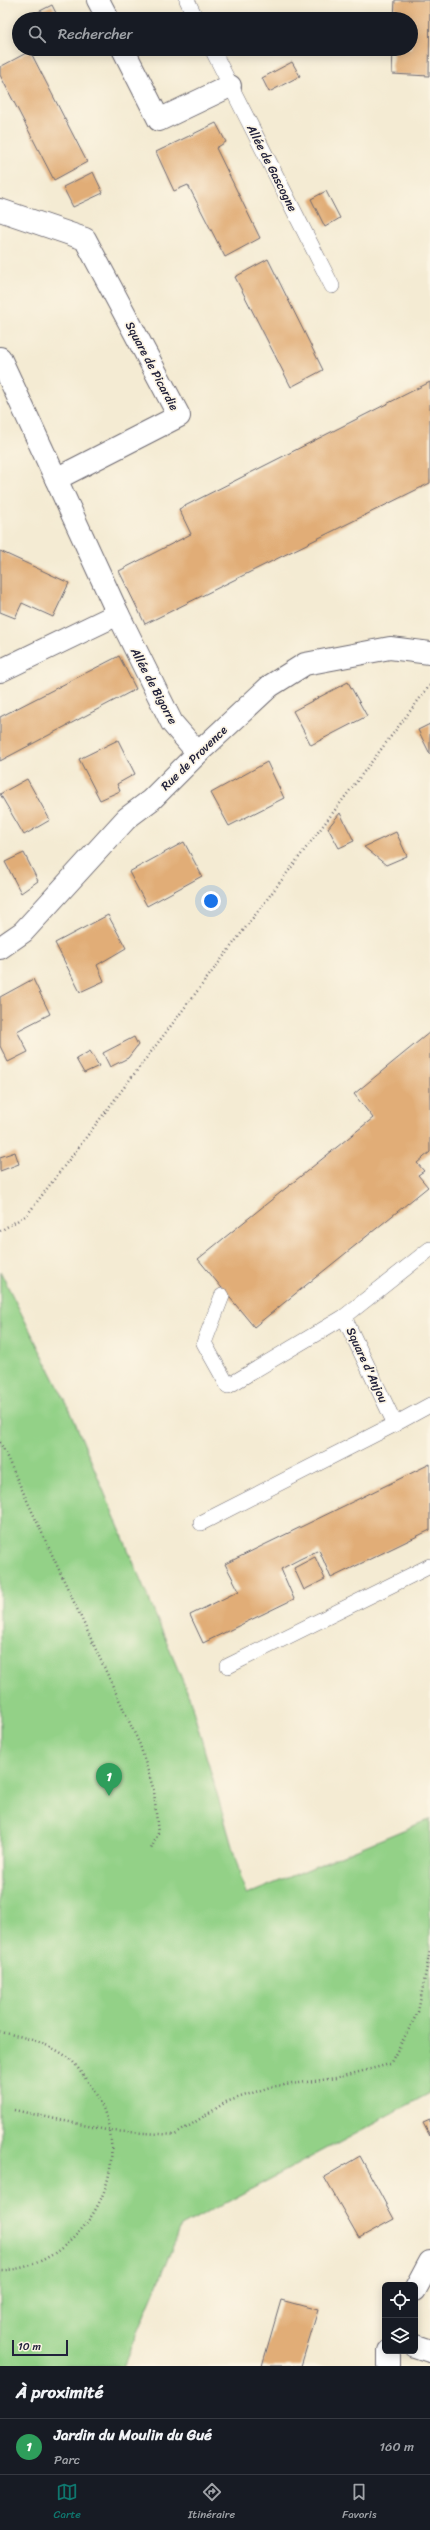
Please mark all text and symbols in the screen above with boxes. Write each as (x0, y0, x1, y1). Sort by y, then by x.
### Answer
search box (12, 12, 418, 56)
text: Rechercher (58, 21, 133, 47)
icon: search (26, 23, 48, 45)
street label: Allée de Gascogne (240, 120, 304, 216)
street label: Square de Picardie (119, 317, 185, 415)
street label: Allée de Bigorre (124, 642, 184, 729)
street label: Rue de Provence (155, 720, 233, 796)
your location (201, 891, 221, 911)
street label: Square d'Anjou (340, 1324, 394, 1407)
pin: 1 (96, 1763, 122, 1796)
map controls (382, 2282, 418, 2354)
button: locate (382, 2282, 418, 2318)
button: layers (382, 2318, 418, 2354)
text: 10 m (18, 2337, 41, 2356)
scale bar (12, 2338, 68, 2357)
text: À proximité (16, 2377, 103, 2407)
text: Jardin du Moulin du Gué (54, 2422, 212, 2448)
text: 1 (26, 2435, 32, 2458)
text: 160 m (379, 2435, 414, 2458)
text: Parc (54, 2448, 80, 2471)
tab: Carte (54, 2481, 81, 2524)
tab: Itinéraire (188, 2481, 235, 2524)
tab: Favoris (342, 2481, 376, 2524)

